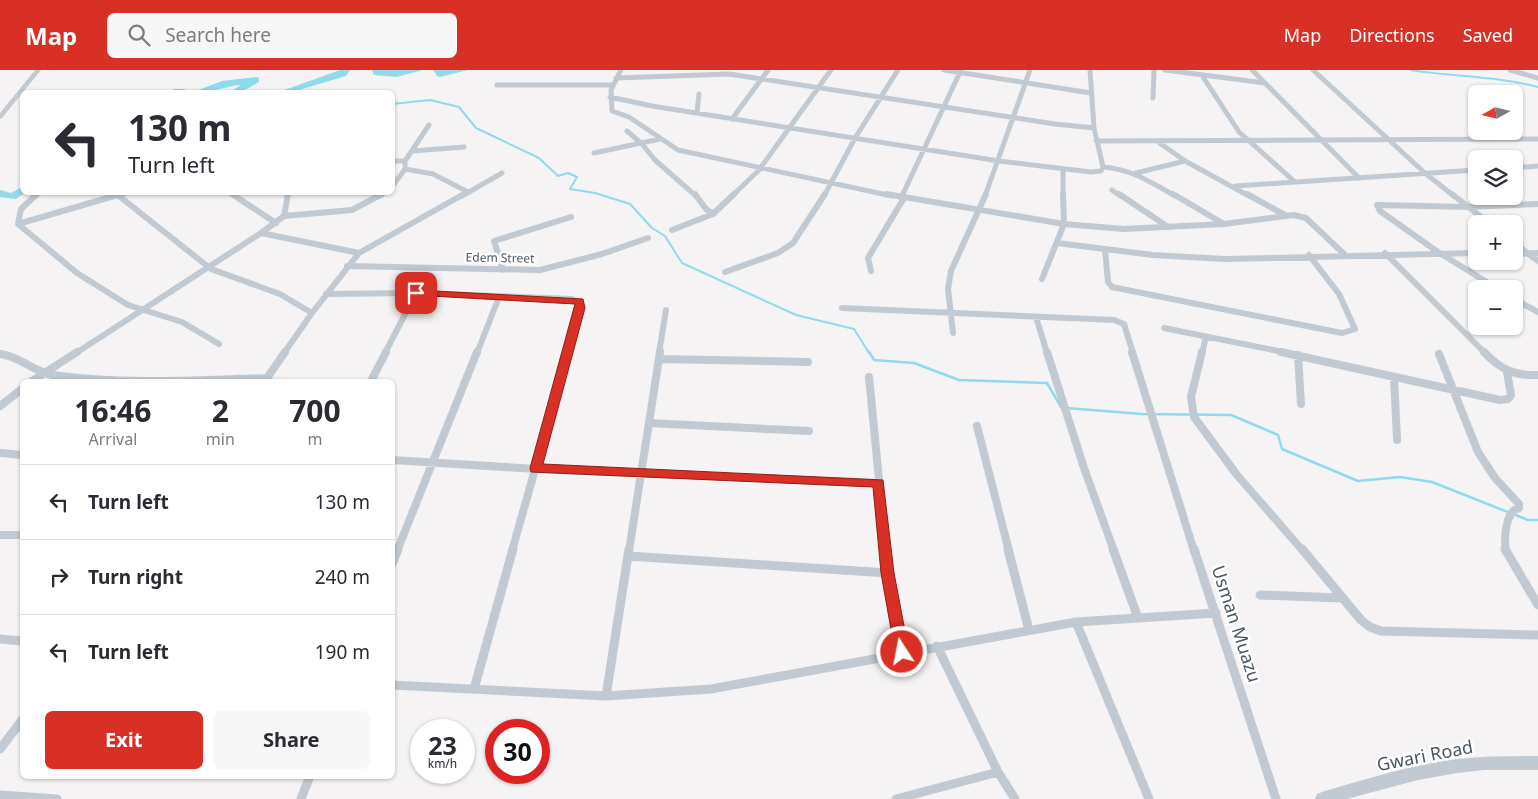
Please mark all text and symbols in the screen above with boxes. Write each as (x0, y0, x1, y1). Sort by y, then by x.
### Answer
search box (107, 13, 457, 58)
text: Map (25, 19, 77, 52)
icon: search (125, 21, 153, 49)
text: Search here (165, 22, 271, 48)
text: Map (1284, 23, 1321, 47)
text: Directions (1349, 23, 1435, 47)
text: Saved (1463, 23, 1513, 47)
north arrow (1468, 85, 1522, 140)
map controls (1468, 85, 1523, 335)
text: 130 m (128, 104, 231, 151)
icon: left (45, 110, 110, 175)
text: Turn left (128, 149, 215, 179)
button: layers (1468, 150, 1523, 205)
button: + (1468, 215, 1523, 270)
street label: Edem Street (466, 248, 535, 267)
pin (395, 272, 437, 314)
icon: arrive (402, 279, 430, 307)
button: − (1468, 280, 1523, 335)
text: 16:46 (74, 390, 151, 431)
text: 2 (212, 390, 229, 431)
text: 700 (289, 390, 341, 431)
text: Arrival (88, 428, 137, 450)
text: min (206, 428, 235, 450)
text: m (307, 428, 322, 450)
icon: left (45, 488, 73, 516)
text: Turn left (88, 489, 169, 515)
text: 130 m (315, 489, 370, 515)
street label: Usman Muazu (1207, 562, 1267, 685)
icon: right (45, 563, 73, 591)
text: Turn right (88, 564, 183, 590)
text: 240 m (315, 564, 370, 590)
position arrow (875, 625, 927, 677)
icon: left (45, 638, 73, 666)
text: Turn left (88, 639, 169, 665)
text: 190 m (315, 639, 370, 665)
button: Exit (45, 711, 203, 769)
button: Share (213, 711, 370, 769)
speed limit sign: 30 (485, 719, 550, 784)
text: 23 (428, 728, 457, 762)
street label: Gwari Road (1375, 734, 1475, 776)
text: km/h (428, 755, 457, 772)

